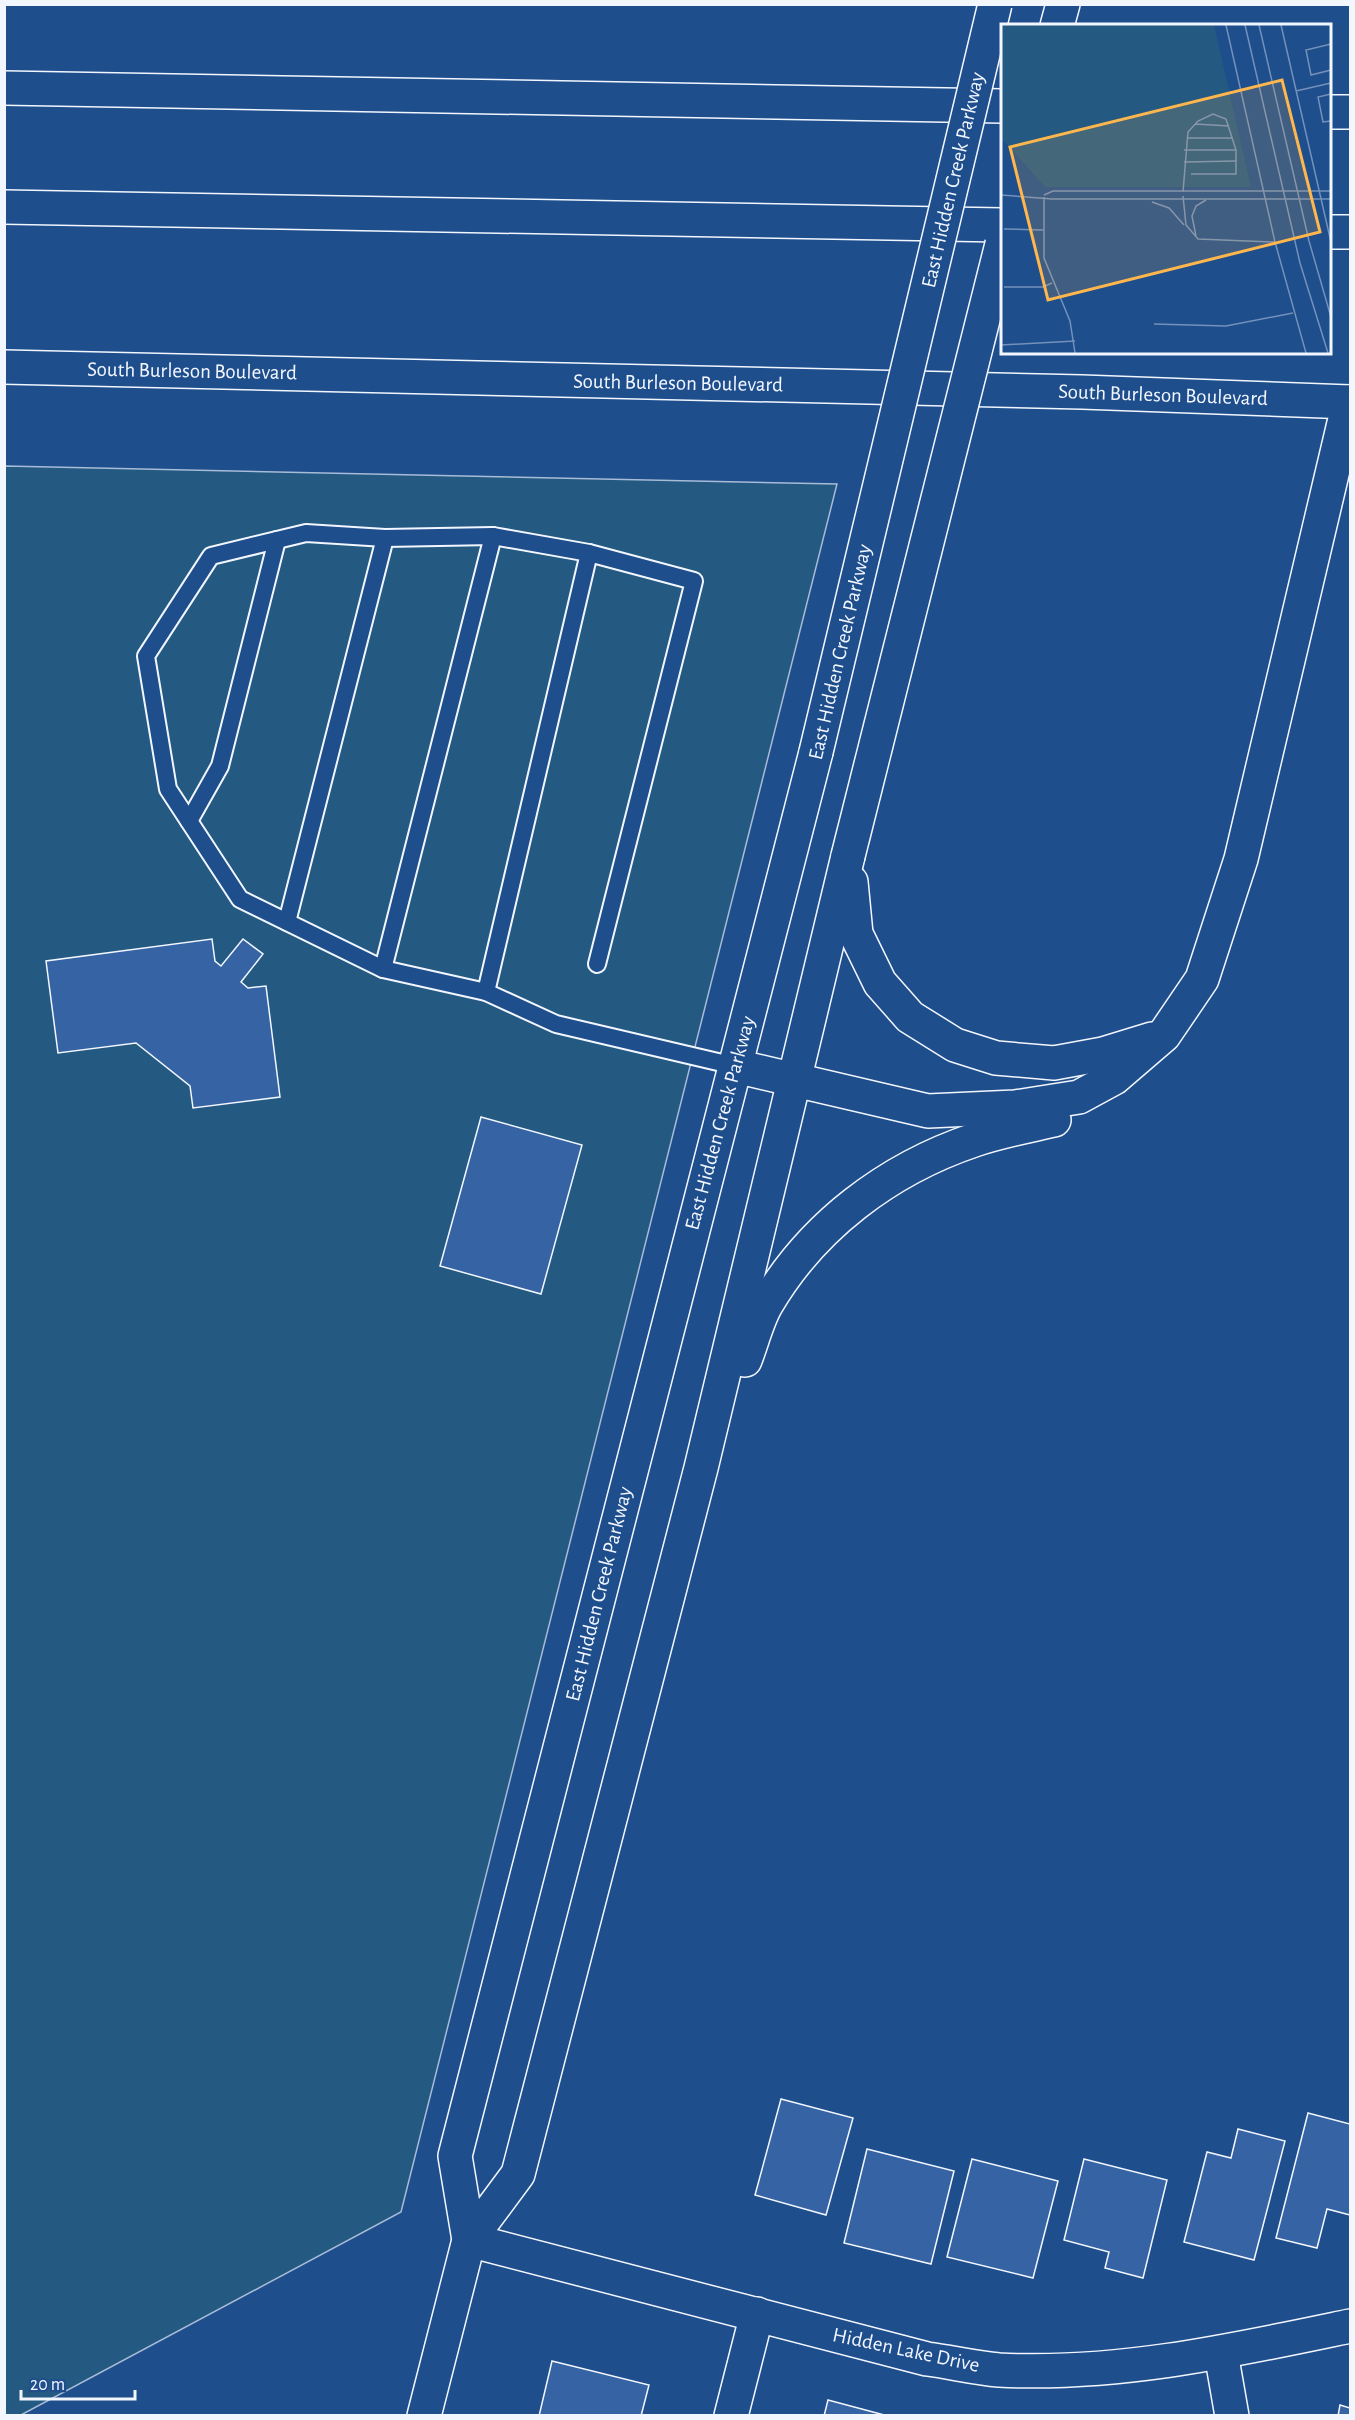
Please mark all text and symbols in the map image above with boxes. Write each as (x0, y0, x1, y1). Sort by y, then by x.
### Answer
inset map (1001, 24, 1331, 354)
street label: East Hidden Creek Parkway (918, 70, 988, 290)
street label: South Burleson Boulevard (87, 359, 297, 383)
street label: South Burleson Boulevard (573, 371, 783, 395)
street label: South Burleson Boulevard (1058, 381, 1268, 409)
street label: East Hidden Creek Parkway (805, 542, 875, 762)
street label: East Hidden Creek Parkway (681, 1014, 759, 1232)
street label: East Hidden Creek Parkway (562, 1484, 636, 1704)
street label: Hidden Lake Drive (831, 2324, 981, 2376)
scale bar (21, 2363, 135, 2401)
text: 20 m (30, 2376, 65, 2394)

